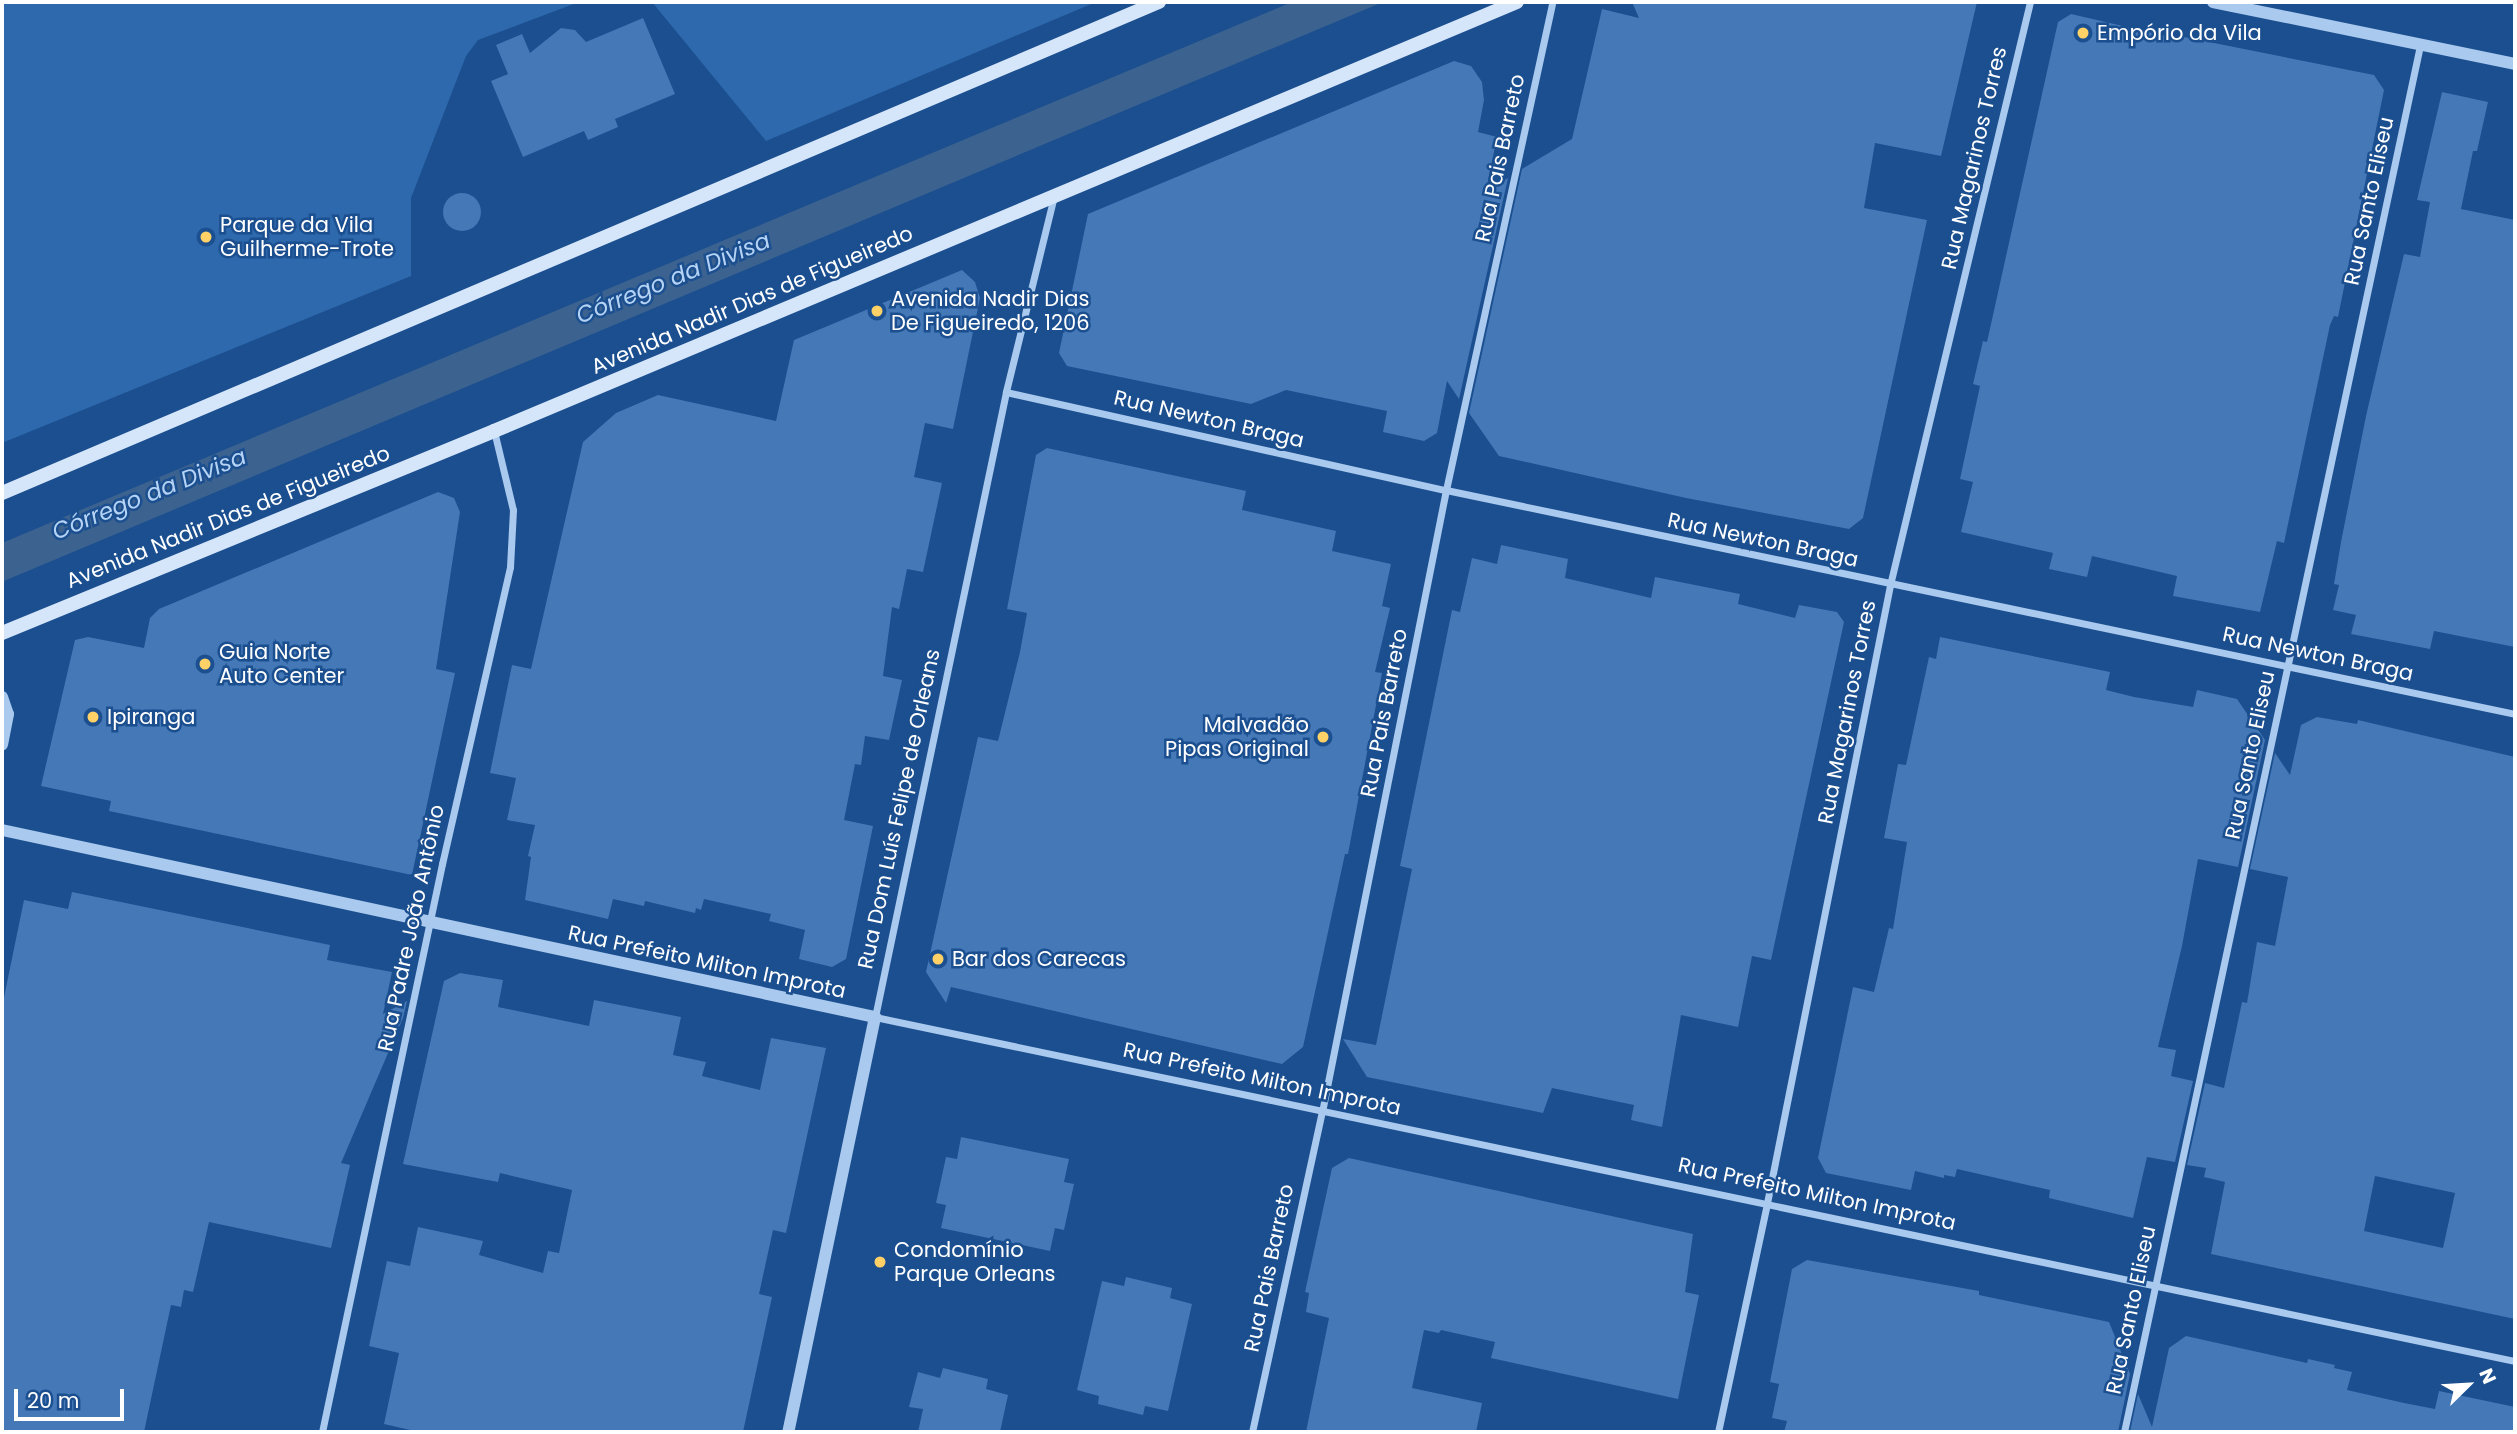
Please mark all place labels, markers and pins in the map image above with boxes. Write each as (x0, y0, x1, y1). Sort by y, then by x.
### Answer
place label: Empório da Vila (2097, 20, 2262, 46)
marker: Empório da Vila (2075, 25, 2091, 41)
place label: Parque da Vila Guilherme-Trote (220, 212, 394, 262)
marker: Parque da Vila Guilherme-Trote (198, 229, 214, 245)
place label: Avenida Nadir Dias De Figueiredo, 1206 (891, 286, 1090, 336)
marker: Avenida Nadir Dias De Figueiredo, 1206 (869, 303, 885, 319)
place label: Guia Norte Auto Center (219, 639, 344, 689)
marker: Guia Norte Auto Center (197, 656, 213, 672)
place label: Ipiranga (107, 704, 195, 730)
marker: Ipiranga (85, 709, 101, 725)
place label: Malvadão Pipas Original (1165, 712, 1309, 762)
marker: Malvadão Pipas Original (1315, 729, 1331, 745)
place label: Bar dos Carecas (952, 946, 1126, 972)
marker: Bar dos Carecas (930, 951, 946, 967)
place label: Condomínio Parque Orleans (894, 1237, 1056, 1287)
marker: Condomínio Parque Orleans (872, 1254, 888, 1270)

